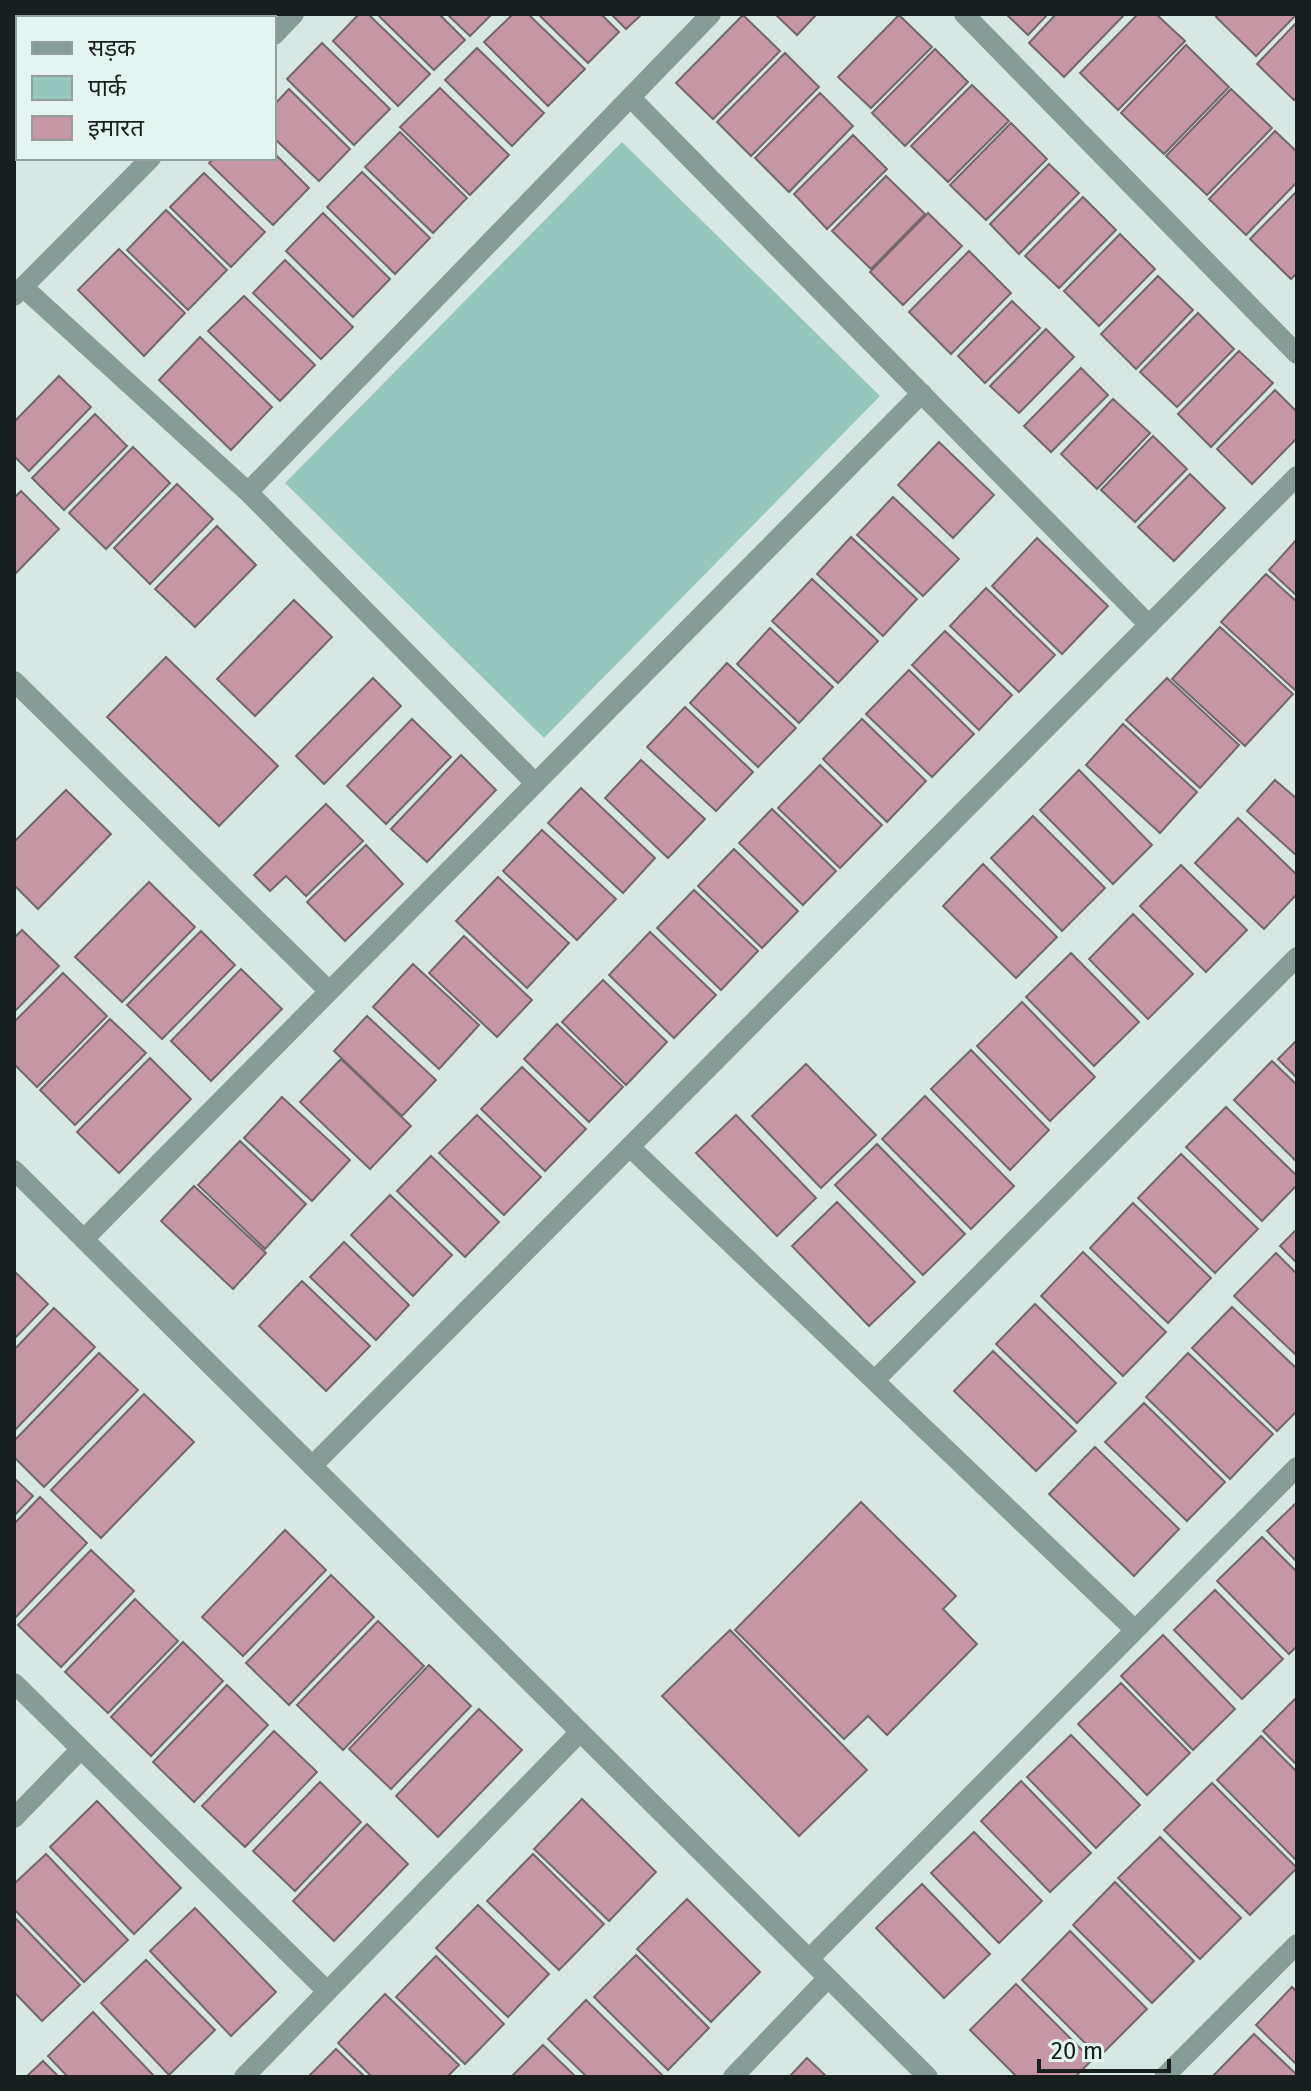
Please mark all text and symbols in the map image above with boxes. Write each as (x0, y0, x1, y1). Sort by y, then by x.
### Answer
legend (16, 16, 276, 160)
text: सड़क (88, 34, 136, 62)
text: पार्क (88, 74, 127, 102)
text: इमारत (88, 114, 145, 142)
scale bar (1039, 2023, 1169, 2073)
text: 20 m (1051, 2037, 1103, 2065)

